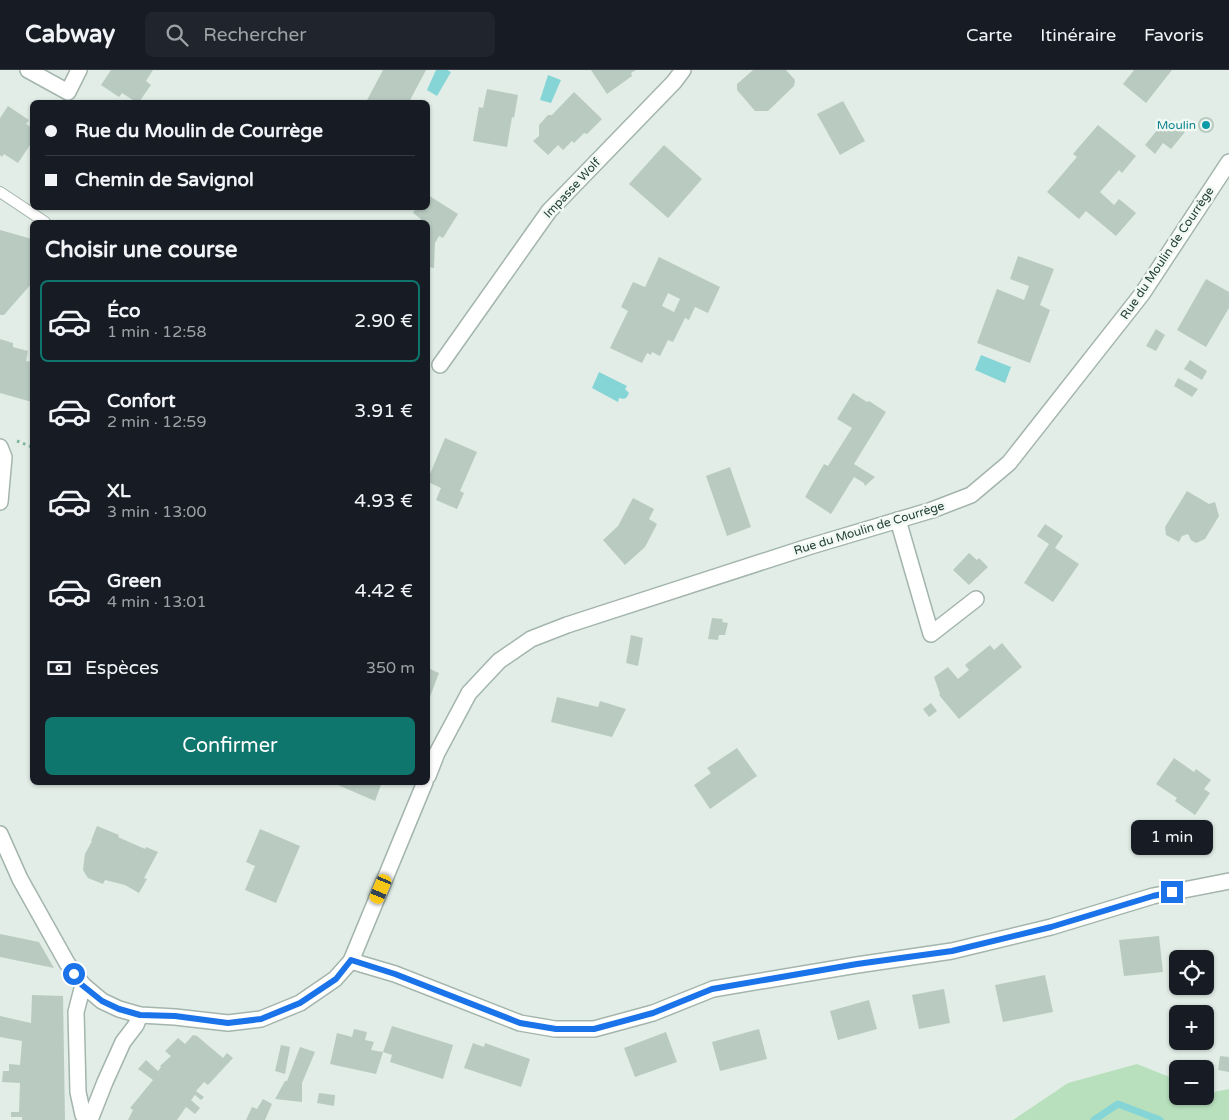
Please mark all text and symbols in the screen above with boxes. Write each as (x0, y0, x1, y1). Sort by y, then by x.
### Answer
search box (145, 12, 495, 57)
text: Cabway (25, 20, 115, 49)
icon: search (163, 21, 191, 49)
text: Rechercher (203, 24, 307, 46)
text: Carte (966, 24, 1012, 46)
text: Itinéraire (1040, 24, 1116, 46)
text: Favoris (1144, 24, 1204, 46)
place label: Moulin (1157, 118, 1196, 132)
marker: Moulin (1200, 119, 1212, 131)
text: Rue du Moulin de Courrège (75, 120, 323, 142)
street label: Impasse Wolf (541, 155, 603, 221)
text: Chemin de Savignol (75, 169, 254, 191)
street label: Rue du Moulin de Courrège (1117, 184, 1217, 322)
text: Choisir une course (45, 237, 238, 263)
icon: car (47, 299, 92, 344)
text: Éco (107, 300, 140, 322)
text: 2.90 € (354, 310, 413, 332)
text: 1 min · 12:58 (107, 322, 206, 342)
icon: car (47, 389, 92, 434)
text: Confort (107, 390, 176, 412)
text: 3.91 € (354, 400, 413, 422)
text: 2 min · 12:59 (107, 412, 206, 432)
icon: car (47, 479, 92, 524)
text: XL (107, 480, 131, 502)
text: 4.93 € (354, 490, 413, 512)
street label: Rue du Moulin de Courrège (792, 498, 946, 558)
text: 3 min · 13:00 (107, 502, 206, 522)
icon: car (47, 569, 92, 614)
text: Green (107, 570, 161, 592)
text: 4.42 € (355, 580, 413, 602)
text: 4 min · 13:01 (107, 592, 206, 612)
icon: cash (45, 654, 73, 682)
text: Espèces (85, 657, 159, 679)
text: 350 m (366, 658, 415, 678)
button: Confirmer (45, 717, 415, 775)
callout: 1 min (1131, 820, 1213, 854)
text: 1 min (1151, 827, 1193, 847)
car (368, 872, 393, 906)
route end (1161, 881, 1183, 903)
map controls (1169, 950, 1214, 1105)
button: locate (1169, 950, 1214, 995)
route start (63, 963, 85, 985)
button: + (1169, 1005, 1214, 1050)
button: − (1169, 1060, 1214, 1105)

